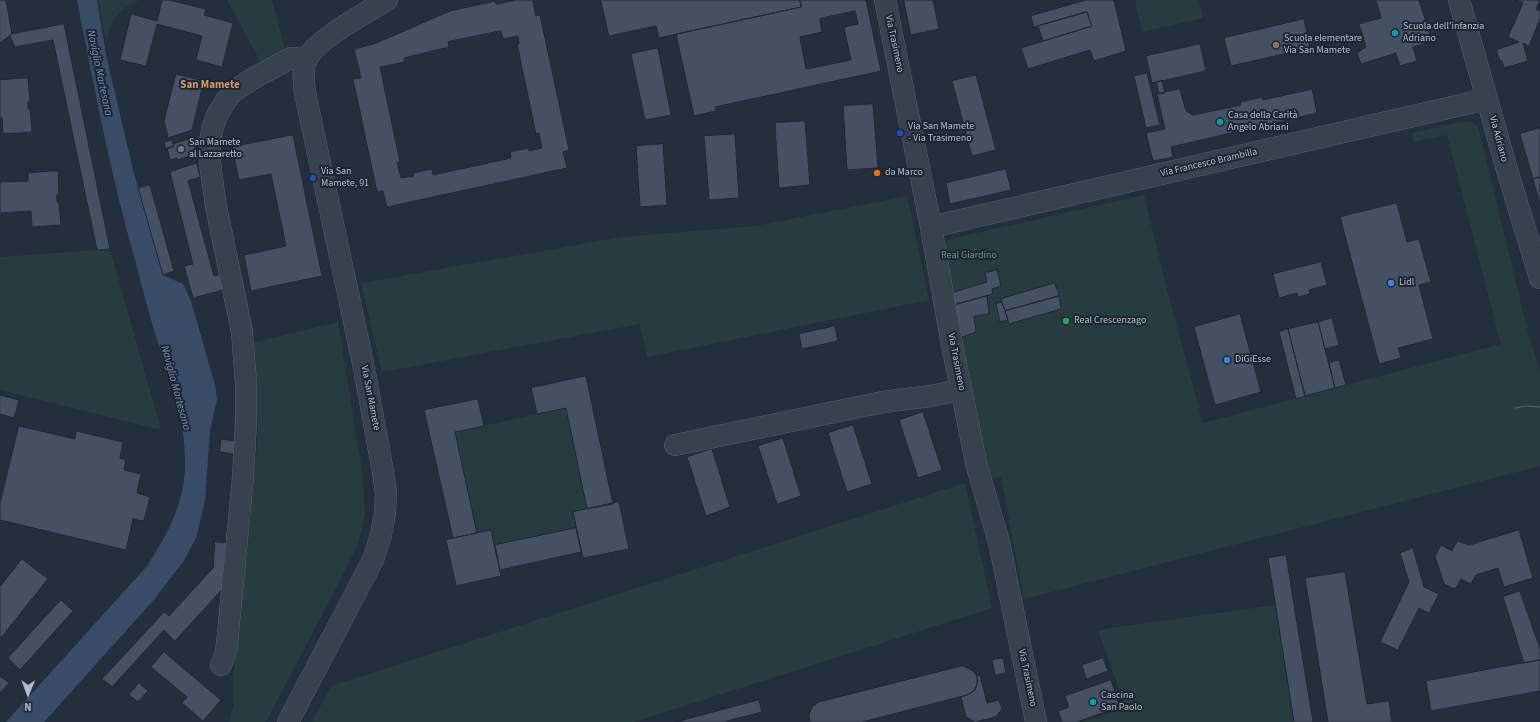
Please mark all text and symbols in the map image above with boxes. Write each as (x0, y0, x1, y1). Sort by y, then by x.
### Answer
street label: Via Trasimeno (882, 14, 906, 74)
place label: Scuola dell'infanzia Adriano (1403, 21, 1484, 44)
marker: Scuola dell'infanzia Adriano (1390, 28, 1400, 38)
water label: Naviglio Martesana (83, 29, 115, 117)
place label: Scuola elementare Via San Mamete (1284, 33, 1362, 56)
marker: Scuola elementare Via San Mamete (1271, 40, 1281, 50)
district label: San Mamete (180, 79, 240, 93)
place label: Casa della Carità Angelo Abriani (1228, 110, 1298, 134)
street label: Via Adriano (1486, 115, 1510, 163)
marker: Casa della Carità Angelo Abriani (1215, 117, 1225, 127)
place label: Via San Mamete - Via Trasimeno (908, 121, 974, 144)
marker: Via San Mamete - Via Trasimeno (895, 128, 905, 138)
place label: San Mamete al Lazzaretto (189, 137, 242, 160)
marker: San Mamete al Lazzaretto (176, 144, 186, 154)
street label: Via Francesco Brambilla (1159, 146, 1259, 180)
place label: Via San Mamete, 91 (321, 166, 369, 190)
place label: da Marco (885, 167, 923, 179)
marker: da Marco (872, 168, 882, 178)
marker: Via San Mamete, 91 (308, 173, 318, 183)
park label: Real Giardino (941, 250, 997, 262)
place label: Lidl (1399, 277, 1414, 289)
marker: Lidl (1386, 278, 1396, 288)
place label: Real Crescenzago (1074, 315, 1146, 327)
marker: Real Crescenzago (1061, 316, 1071, 326)
street label: Via Trasimeno (945, 332, 967, 392)
water label: Naviglio Martesana (157, 344, 193, 432)
place label: DiGiEsse (1235, 354, 1271, 366)
marker: DiGiEsse (1222, 355, 1232, 365)
street label: Via San Mamete (358, 364, 382, 432)
street label: Via Trasimeno (1015, 648, 1039, 708)
north arrow (8, 674, 48, 714)
place label: Cascina San Paolo (1101, 690, 1143, 714)
marker: Cascina San Paolo (1088, 697, 1098, 707)
text: N (24, 699, 32, 714)

